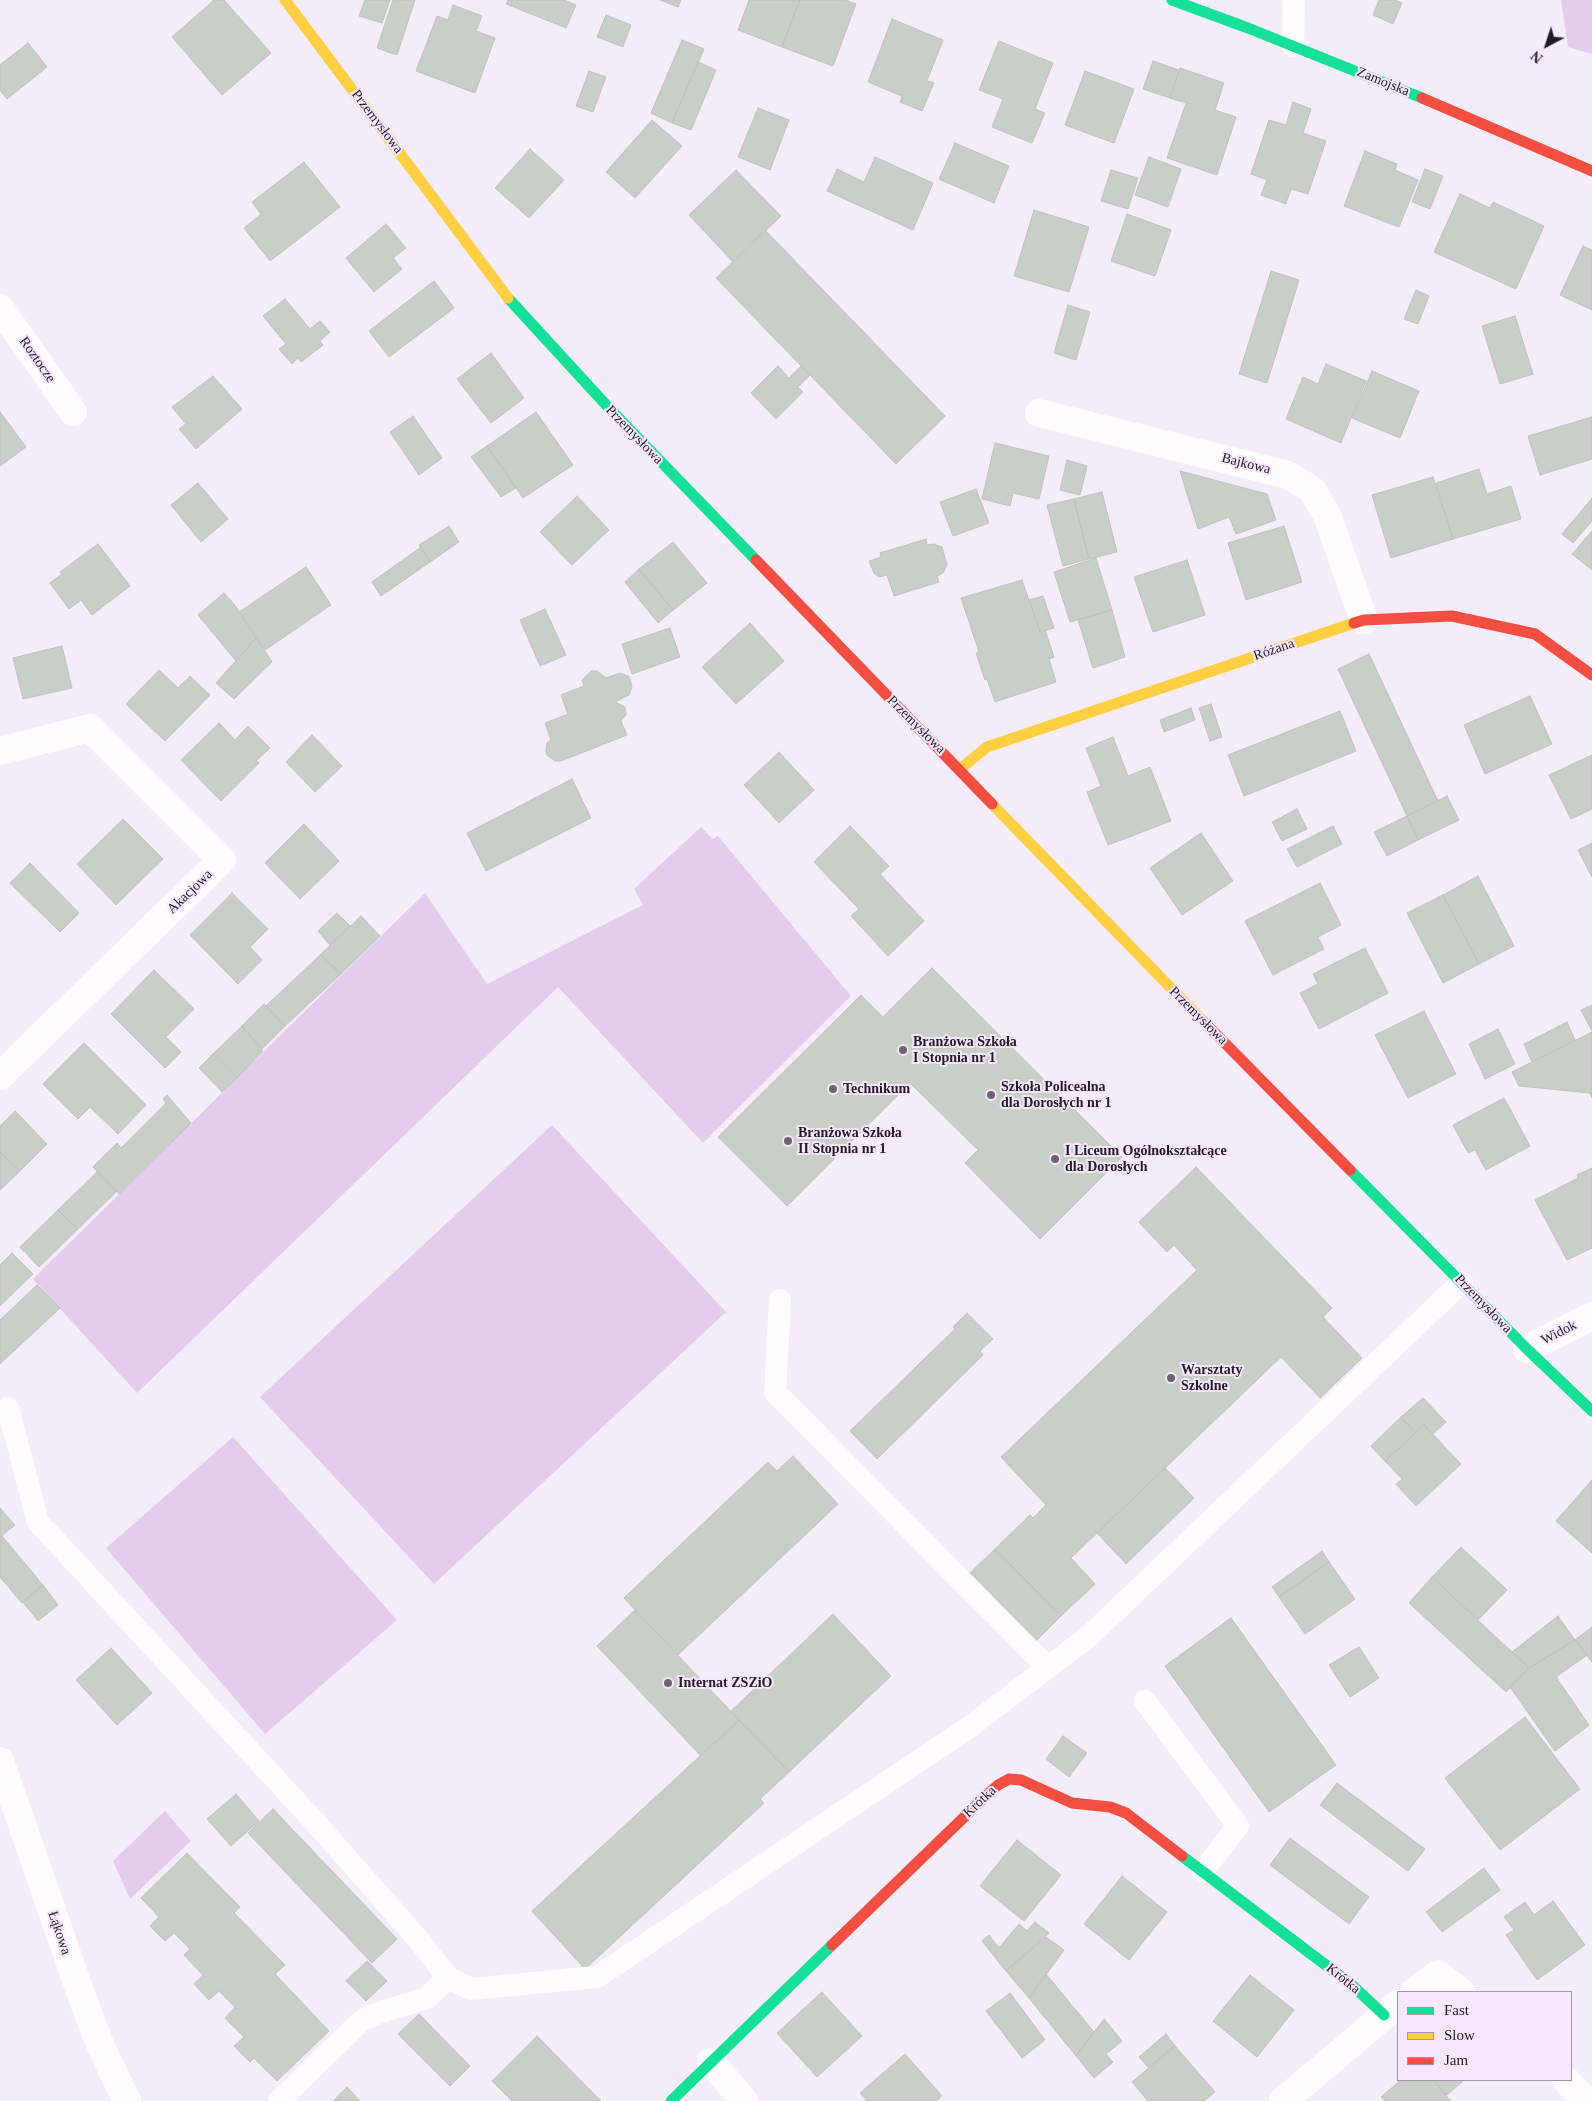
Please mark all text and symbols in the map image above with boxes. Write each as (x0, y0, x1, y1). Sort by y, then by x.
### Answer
north arrow (1522, 20, 1572, 70)
text: N (1528, 48, 1546, 66)
street label: Zamojska (1354, 64, 1412, 100)
street label: Przemysłowa (348, 87, 406, 157)
street label: Roztocze (15, 334, 59, 386)
street label: Przemysłowa (602, 402, 666, 468)
street label: Bajkowa (1220, 450, 1272, 478)
street label: Różana (1251, 635, 1297, 665)
street label: Przemysłowa (883, 692, 949, 758)
street label: Akacjowa (164, 866, 216, 918)
street label: Przemysłowa (1165, 983, 1231, 1049)
place label: Branżowa Szkoła I Stopnia nr 1 (913, 1034, 1017, 1066)
marker: Branżowa Szkoła I Stopnia nr 1 (897, 1044, 909, 1056)
place label: Szkoła Policealna dla Dorosłych nr 1 (1001, 1079, 1112, 1112)
place label: Technikum (843, 1081, 910, 1097)
marker: Technikum (827, 1083, 839, 1095)
marker: Szkoła Policealna dla Dorosłych nr 1 (985, 1089, 997, 1101)
place label: Branżowa Szkoła II Stopnia nr 1 (798, 1125, 902, 1158)
marker: Branżowa Szkoła II Stopnia nr 1 (782, 1135, 794, 1147)
place label: I Liceum Ogólnokształcące dla Dorosłych (1065, 1143, 1227, 1176)
marker: I Liceum Ogólnokształcące dla Dorosłych (1049, 1153, 1061, 1165)
street label: Przemysłowa (1451, 1271, 1515, 1337)
street label: Widok (1538, 1317, 1580, 1349)
place label: Warsztaty Szkolne (1181, 1362, 1242, 1394)
marker: Warsztaty Szkolne (1165, 1372, 1177, 1384)
place label: Internat ZSZiO (678, 1675, 773, 1691)
marker: Internat ZSZiO (662, 1677, 674, 1689)
street label: Krótka (960, 1783, 1000, 1821)
street label: Łąkowa (44, 1909, 74, 1957)
street label: Krótka (1323, 1960, 1363, 1998)
legend (1397, 1991, 1572, 2081)
text: Fast (1444, 2002, 1469, 2018)
text: Slow (1444, 2027, 1475, 2043)
text: Jam (1444, 2052, 1468, 2068)

